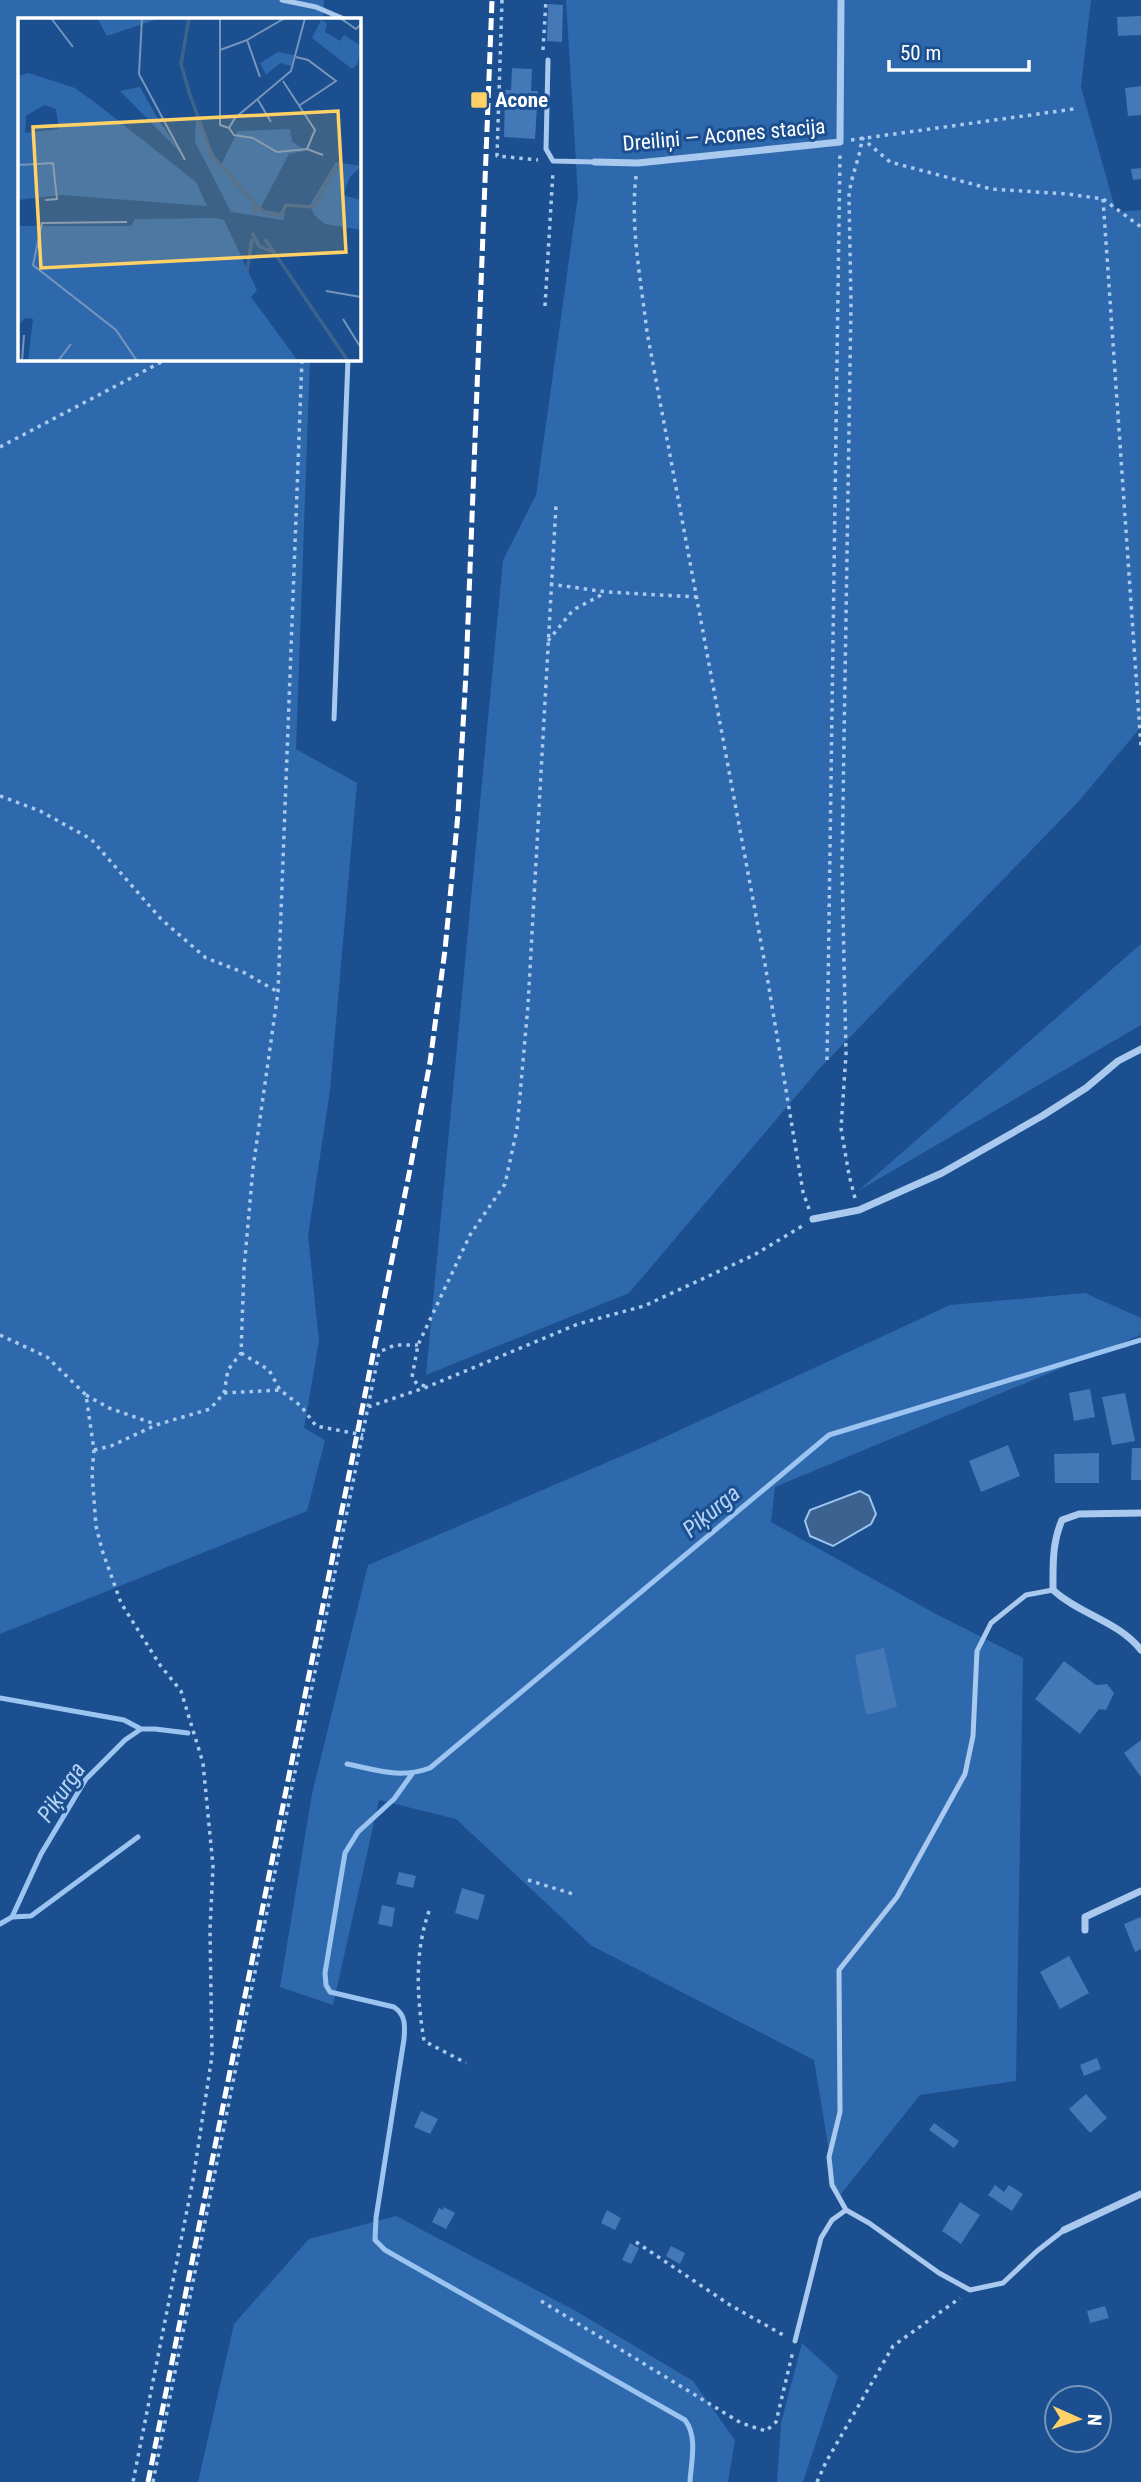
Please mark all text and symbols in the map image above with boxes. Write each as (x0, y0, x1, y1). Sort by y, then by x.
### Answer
inset map (18, 18, 360, 360)
scale bar (889, 28, 1029, 72)
text: 50 m (900, 41, 941, 65)
place label: Acone (495, 88, 548, 112)
marker: Acone (469, 90, 489, 110)
street label: Dreiliņi — Acones stacija (622, 114, 826, 156)
water label: Piķurga (677, 1480, 746, 1543)
water label: Piķurga (32, 1757, 91, 1827)
north arrow (1043, 2384, 1113, 2454)
text: N (1083, 2413, 1106, 2426)

